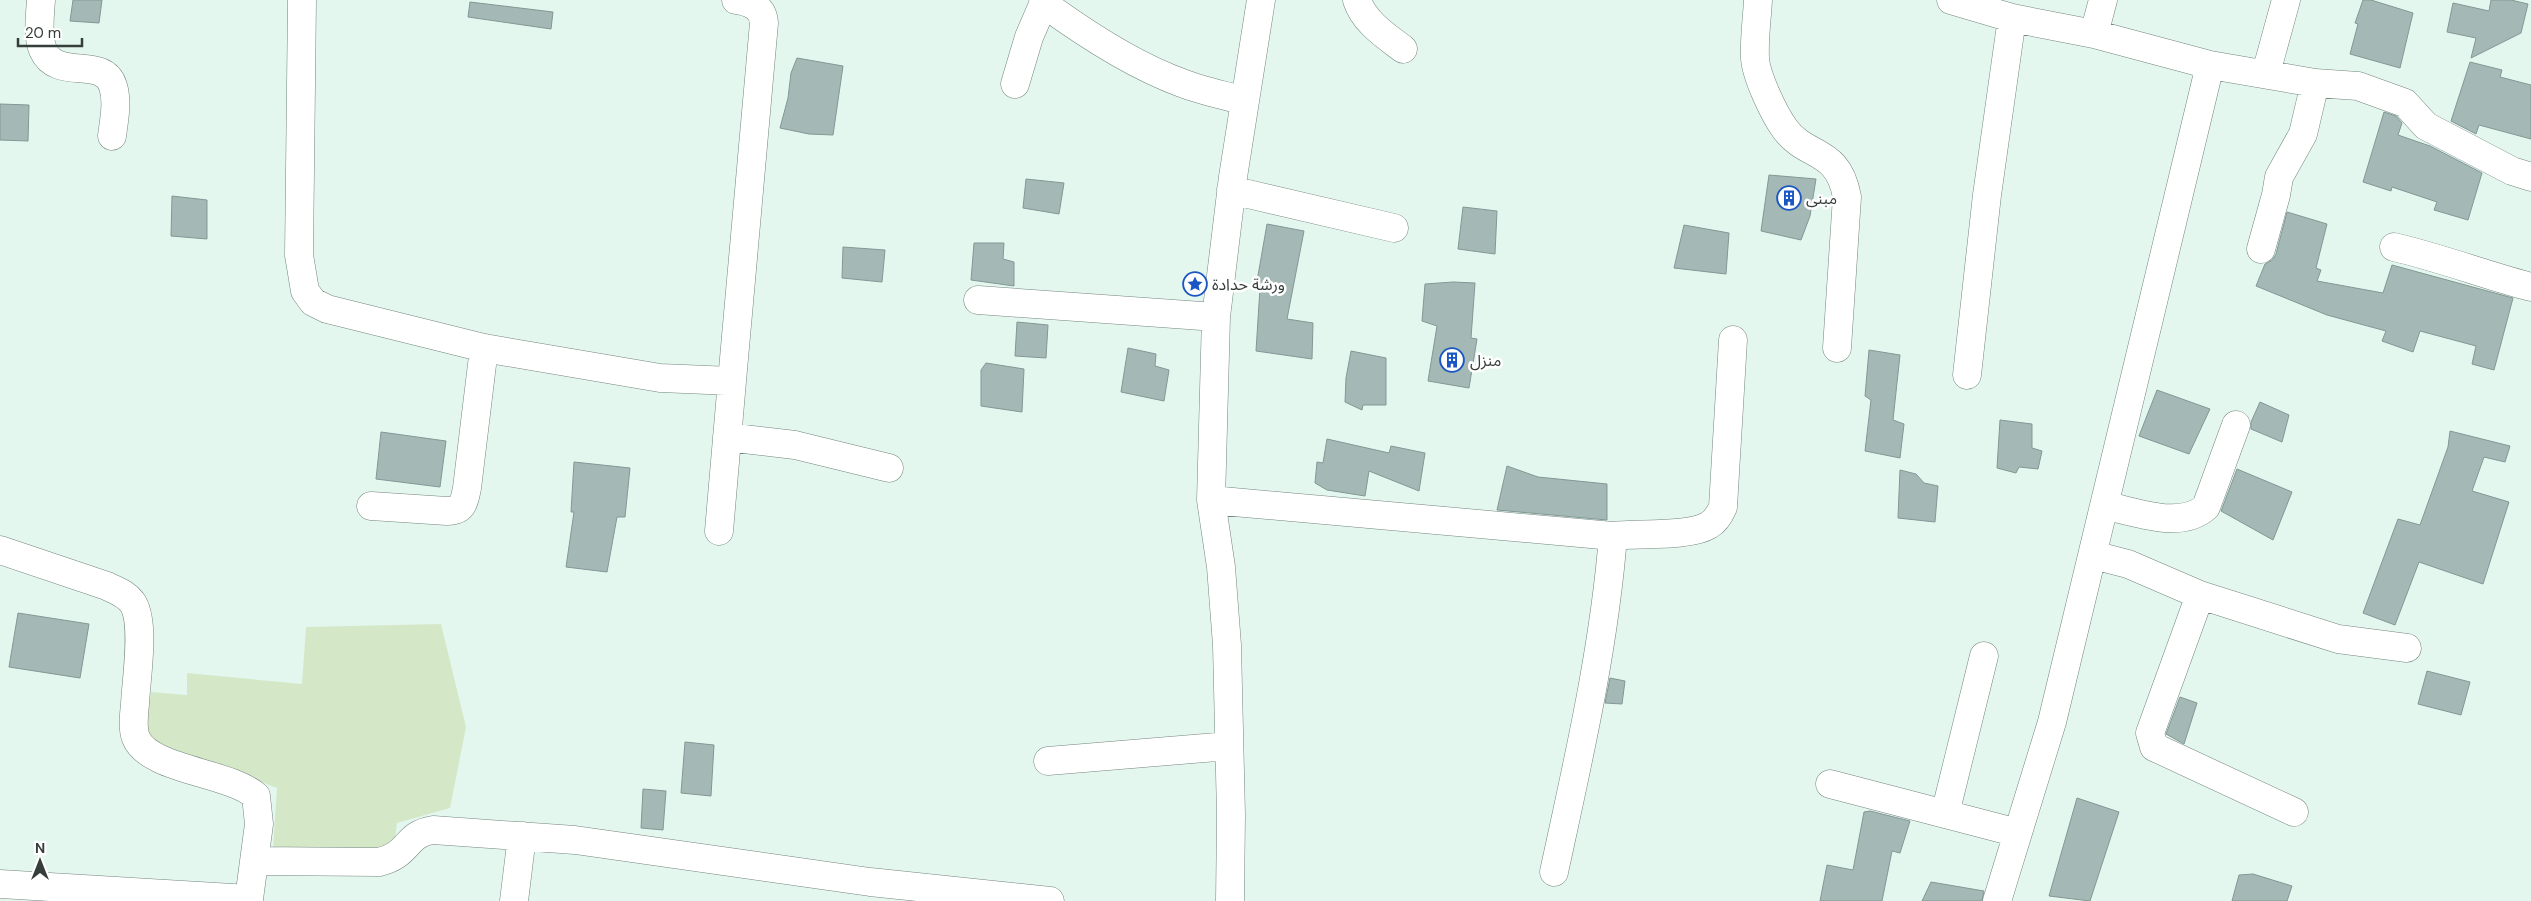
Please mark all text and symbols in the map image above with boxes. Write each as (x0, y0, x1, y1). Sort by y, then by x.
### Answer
scale bar (18, 15, 81, 47)
text: 20 m (25, 23, 61, 43)
building icon: مبنى (1776, 185, 1802, 211)
place label: مبنى (1806, 188, 1837, 209)
place icon: ورشة حدادة (1182, 271, 1208, 297)
place label: ورشة حدادة (1212, 274, 1285, 295)
building icon: منزل (1439, 347, 1465, 373)
place label: منزل (1470, 350, 1501, 371)
north arrow (15, 836, 65, 886)
text: N (35, 839, 45, 857)

